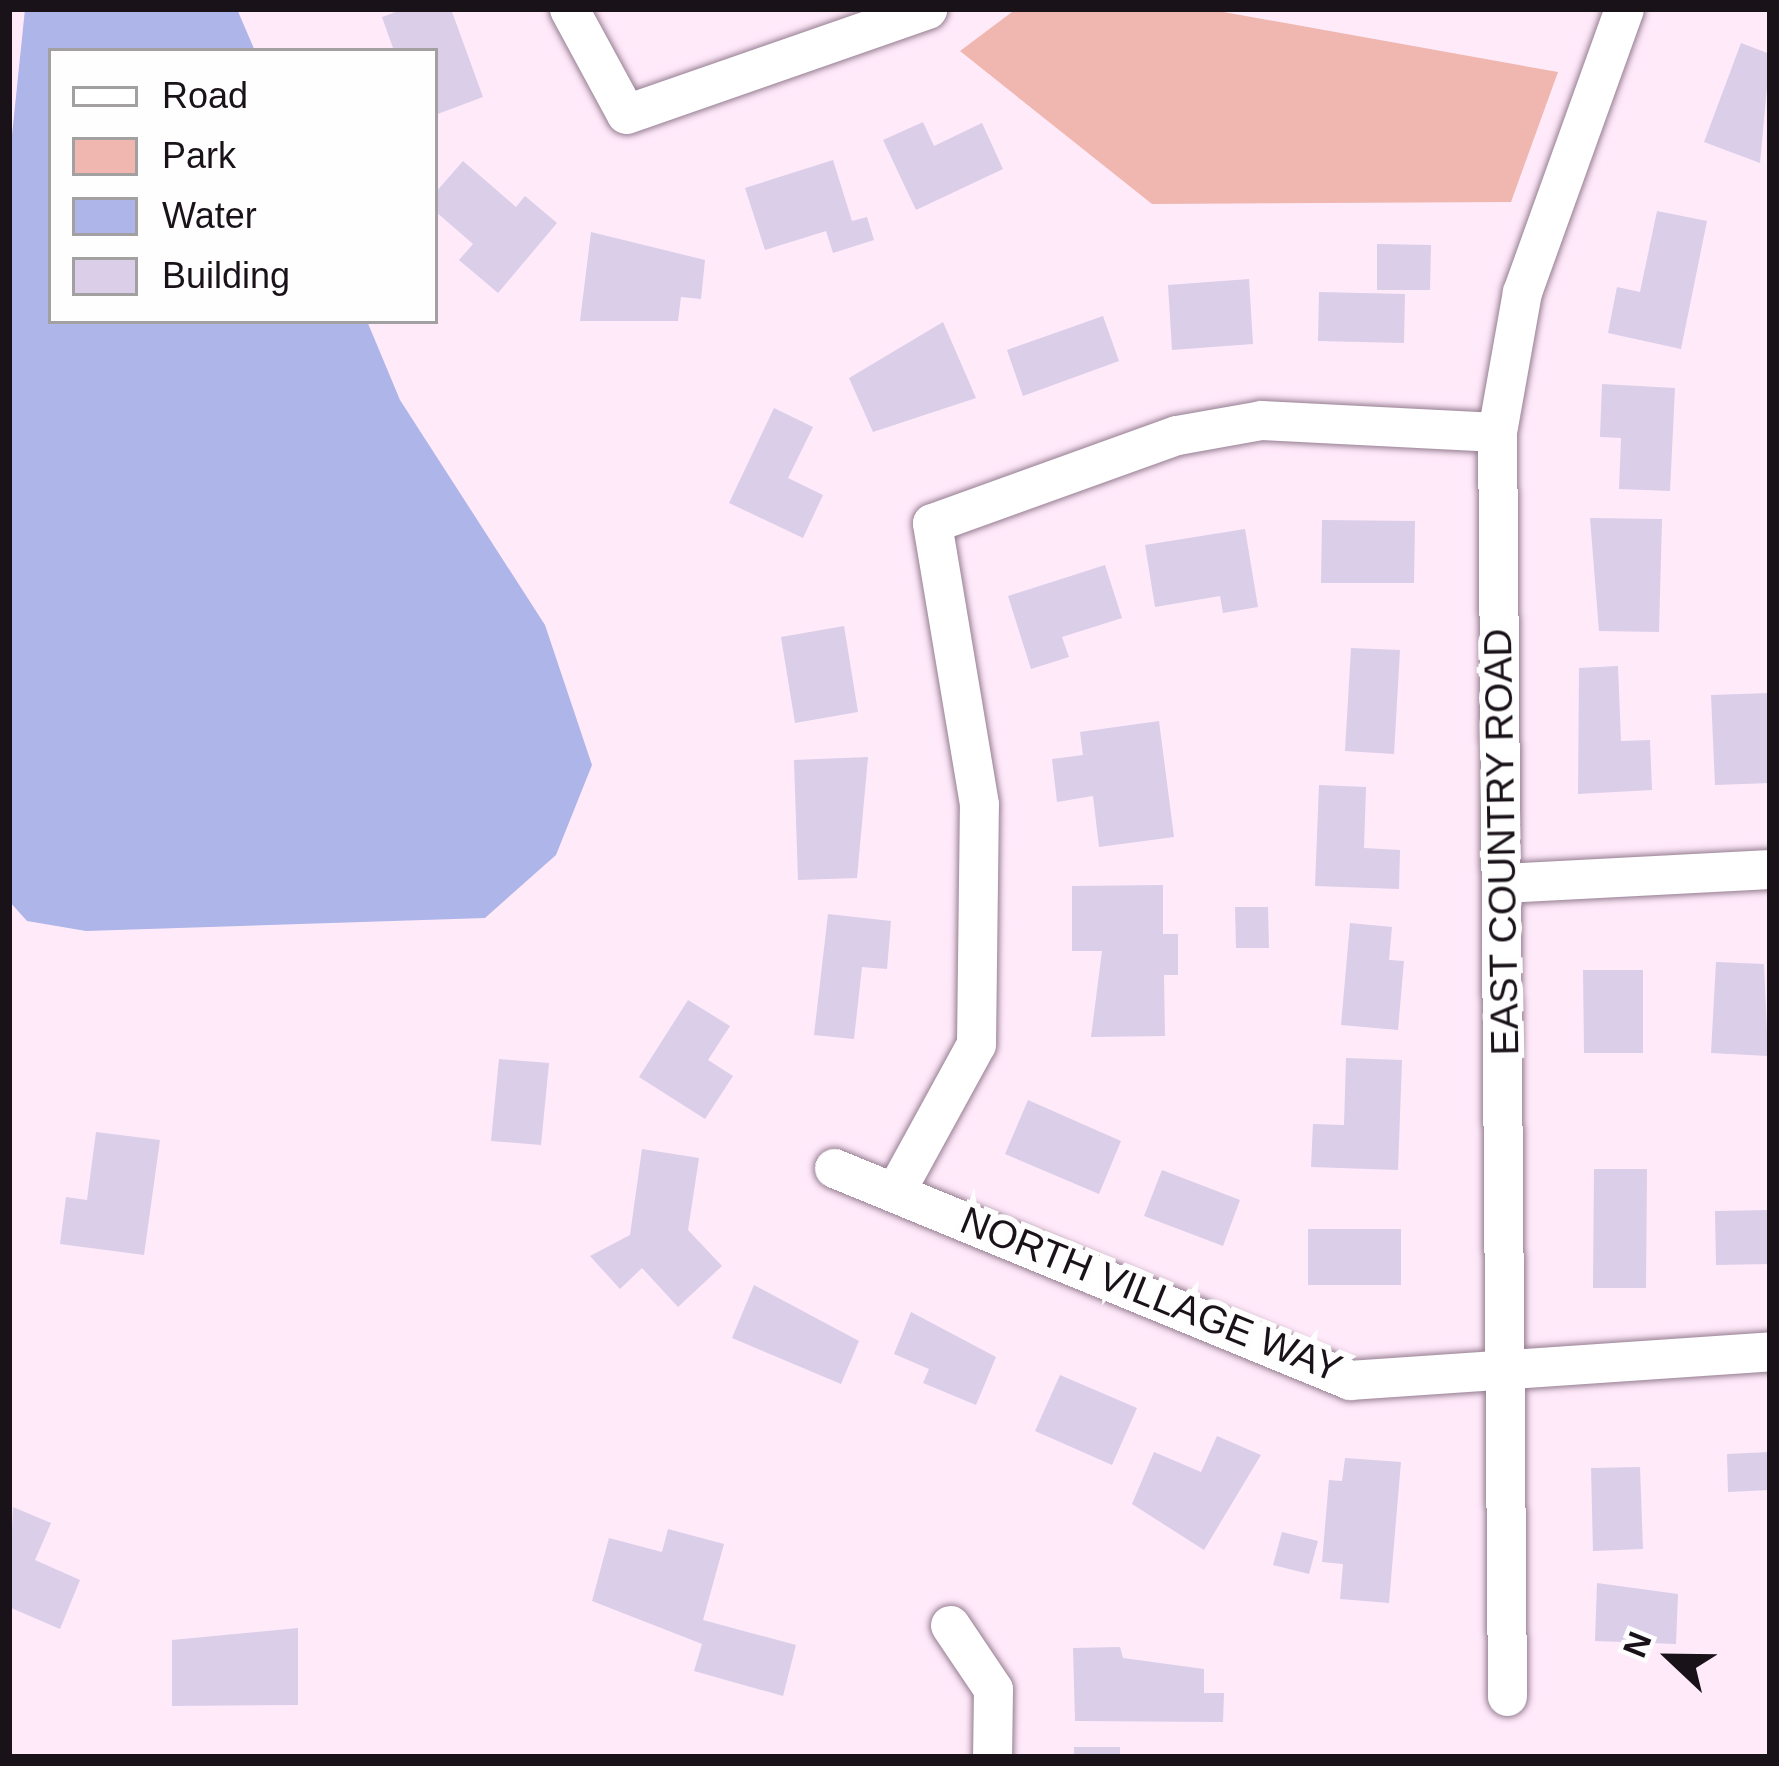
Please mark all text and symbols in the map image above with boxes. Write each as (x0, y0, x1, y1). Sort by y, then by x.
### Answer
legend (48, 48, 438, 324)
text: Road (162, 75, 248, 116)
text: Park (162, 135, 236, 176)
text: Water (162, 195, 257, 236)
text: Building (162, 255, 290, 296)
street label: EAST COUNTRY ROAD (1475, 627, 1529, 1057)
street label: NORTH VILLAGE WAY (954, 1197, 1348, 1393)
north arrow (1611, 1598, 1731, 1718)
text: N (1616, 1626, 1659, 1662)

